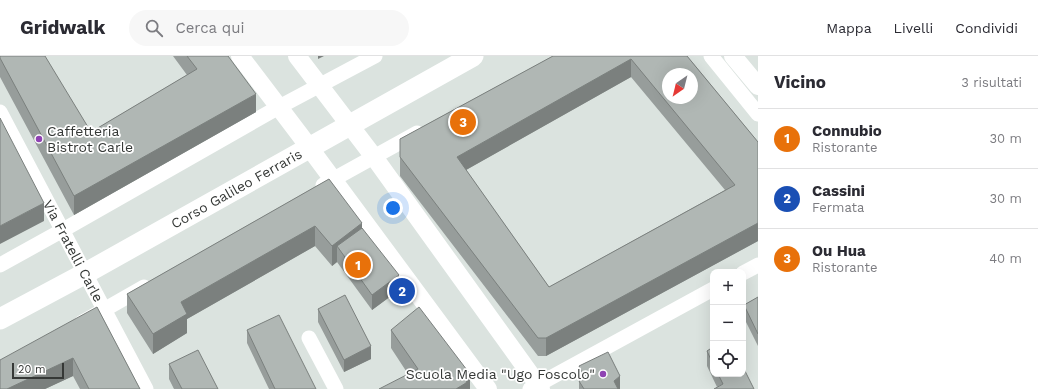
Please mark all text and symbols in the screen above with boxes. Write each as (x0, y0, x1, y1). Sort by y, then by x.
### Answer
search box (129, 10, 409, 46)
text: Gridwalk (20, 16, 105, 39)
icon: search (143, 17, 165, 39)
text: Cerca qui (175, 19, 245, 37)
text: Mappa (826, 20, 872, 36)
text: Livelli (894, 20, 933, 36)
text: Condividi (955, 20, 1018, 36)
north arrow (662, 68, 698, 104)
text: Vicino (774, 72, 826, 92)
text: 3 risultati (961, 75, 1022, 90)
pin: 3 (450, 107, 476, 137)
text: Connubio (812, 122, 882, 140)
place label: Caffetteria Bistrot Carle (47, 123, 133, 155)
text: 1 (784, 131, 790, 146)
text: 30 m (990, 131, 1022, 146)
marker: Caffetteria Bistrot Carle (34, 134, 44, 144)
text: Ristorante (812, 140, 878, 155)
street label: Corso Galileo Ferraris (168, 146, 305, 232)
text: Cassini (812, 182, 865, 200)
text: 2 (783, 191, 791, 206)
text: 30 m (990, 191, 1022, 206)
street label: Via Fratelli Carle (40, 197, 107, 305)
your location (383, 198, 403, 218)
text: Fermata (812, 200, 864, 215)
text: Ou Hua (812, 242, 866, 260)
pin: 1 (345, 250, 371, 280)
text: 3 (783, 251, 791, 266)
text: 40 m (989, 251, 1022, 266)
text: Ristorante (812, 260, 878, 275)
map controls (710, 269, 746, 377)
button: + (710, 269, 746, 305)
pin: 2 (389, 276, 415, 306)
button: − (710, 305, 746, 341)
button: locate (710, 341, 746, 377)
scale bar (12, 361, 64, 380)
text: 20 m (18, 363, 46, 376)
place label: Scuola Media "Ugo Foscolo" (406, 366, 595, 382)
marker: Scuola Media "Ugo Foscolo" (598, 369, 608, 379)

